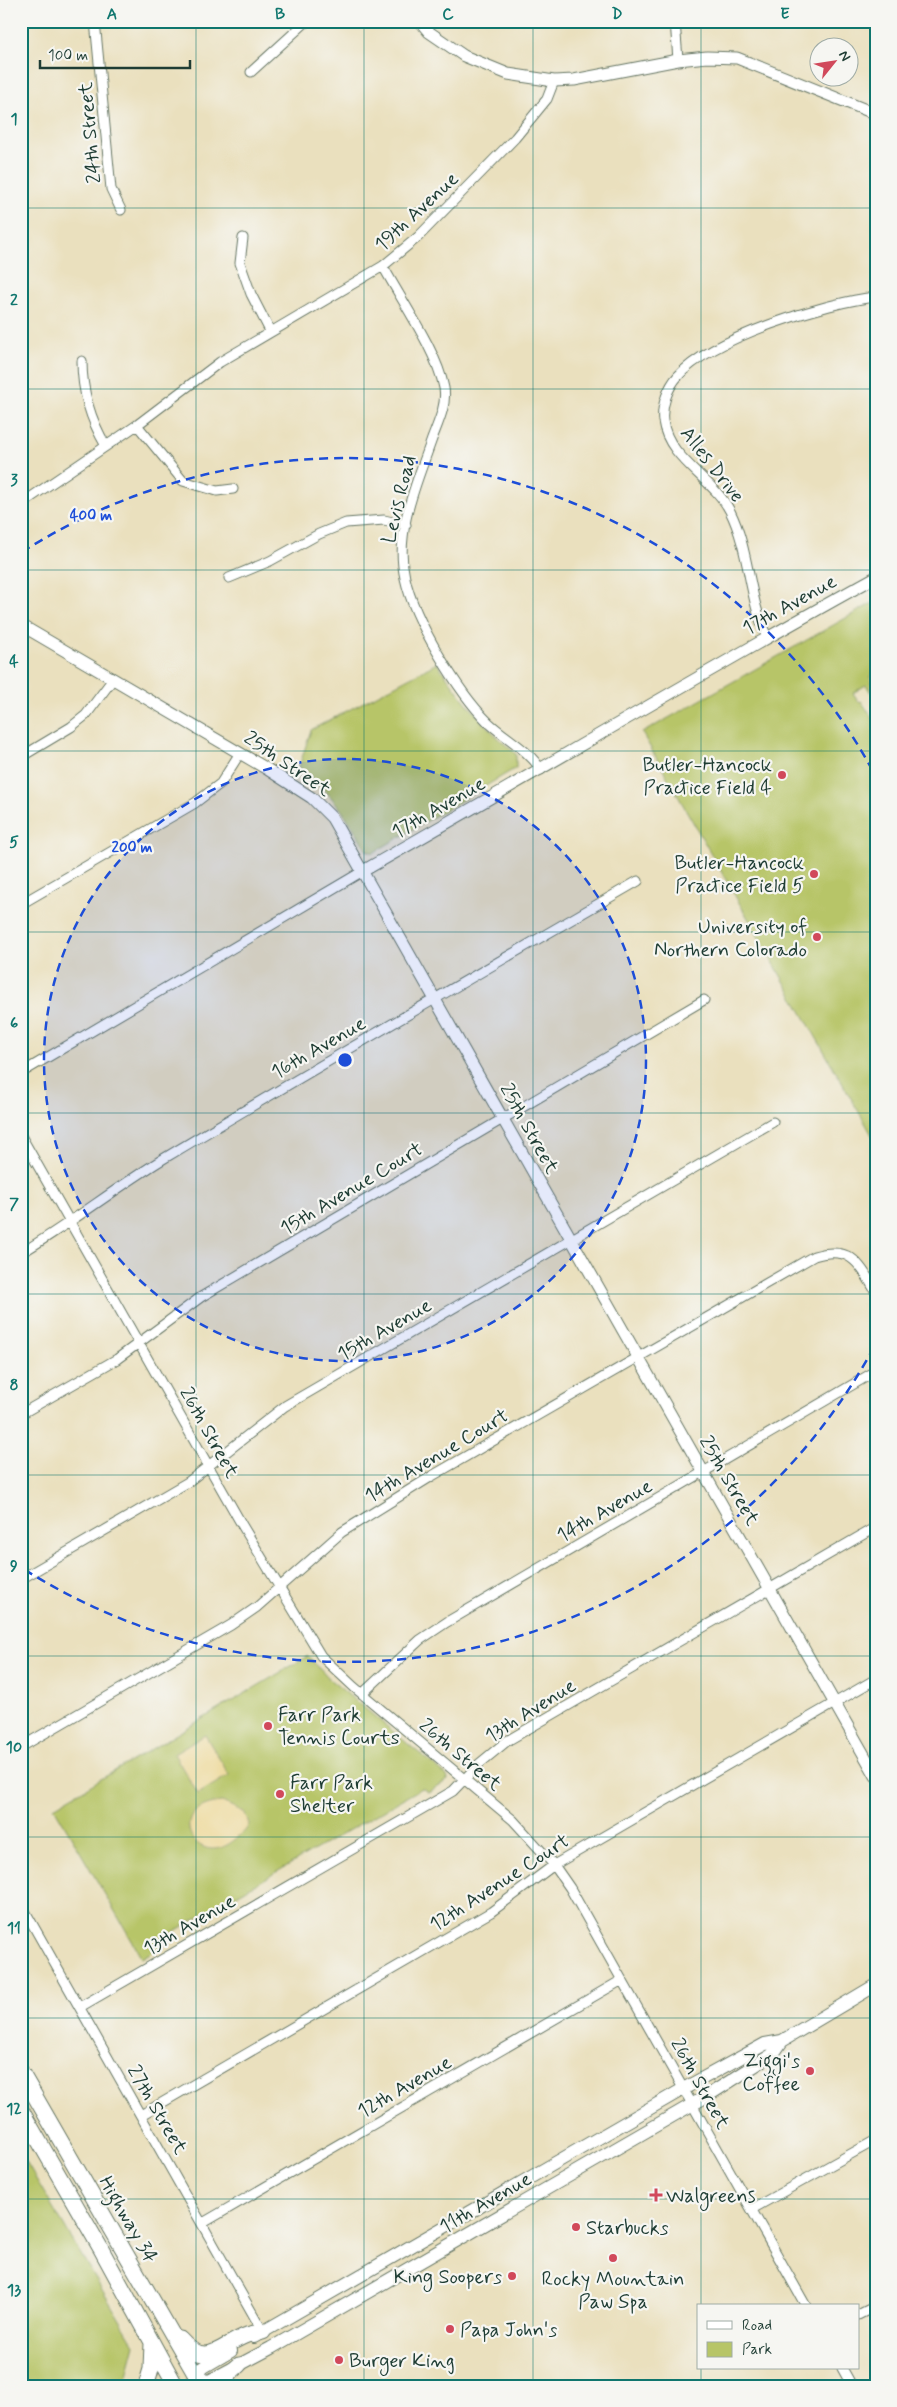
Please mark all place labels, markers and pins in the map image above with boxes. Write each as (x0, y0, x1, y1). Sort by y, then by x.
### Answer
place label: Butler-Hancock Practice Field 4 (642, 752, 772, 802)
marker: Butler-Hancock Practice Field 4 (776, 769, 788, 781)
place label: Butler-Hancock Practice Field 5 (674, 850, 804, 900)
marker: Butler-Hancock Practice Field 5 (808, 868, 820, 880)
place label: University of Northern Colorado (654, 914, 807, 964)
marker: University of Northern Colorado (811, 931, 823, 943)
centre of rings (336, 1051, 354, 1069)
place label: Farr Park Tennis Courts (278, 1702, 400, 1752)
marker: Farr Park Tennis Courts (262, 1720, 274, 1732)
place label: Farr Park Shelter (290, 1770, 373, 1820)
marker: Farr Park Shelter (274, 1788, 286, 1800)
place label: Ziggi's Coffee (742, 2048, 800, 2098)
marker: Ziggi's Coffee (804, 2065, 816, 2077)
place label: Walgreens (666, 2183, 756, 2211)
marker: Walgreens (650, 2189, 662, 2201)
place label: Starbucks (586, 2215, 669, 2242)
marker: Starbucks (570, 2221, 582, 2233)
marker: Rocky Mountain Paw Spa (607, 2252, 619, 2264)
place label: King Soopers (393, 2264, 502, 2292)
place label: Rocky Mountain Paw Spa (542, 2266, 684, 2316)
marker: King Soopers (506, 2270, 518, 2282)
place label: Papa John's (460, 2317, 557, 2344)
marker: Papa John's (444, 2323, 456, 2335)
place label: Burger King (349, 2348, 455, 2376)
marker: Burger King (333, 2354, 345, 2366)

